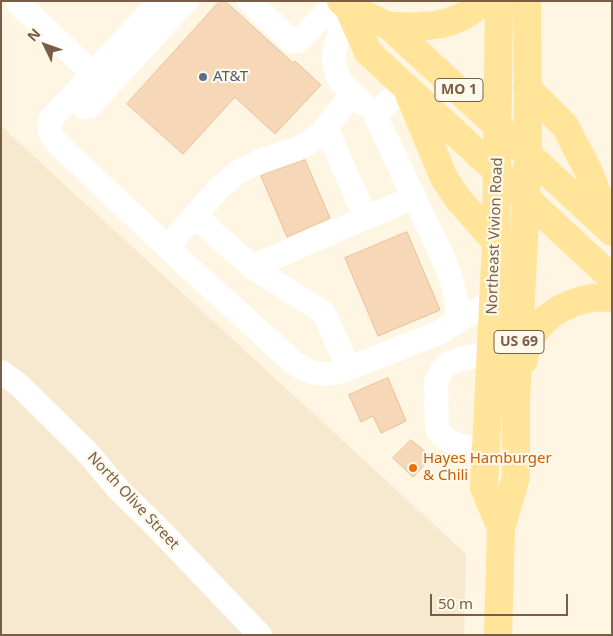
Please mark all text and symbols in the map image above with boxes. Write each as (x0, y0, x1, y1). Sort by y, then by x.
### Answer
north arrow (20, 20, 70, 70)
text: N (23, 24, 44, 45)
place label: AT&T (213, 68, 248, 86)
marker: AT&T (197, 71, 209, 83)
road number: MO 1 (435, 78, 483, 102)
street label: Northeast Vivion Road (483, 157, 507, 315)
road number: US 69 (494, 331, 544, 354)
street label: North Olive Street (83, 449, 183, 553)
place label: Hayes Hamburger & Chili (423, 450, 552, 485)
marker: Hayes Hamburger & Chili (407, 462, 419, 474)
scale bar (433, 584, 570, 616)
text: 50 m (438, 593, 473, 613)

